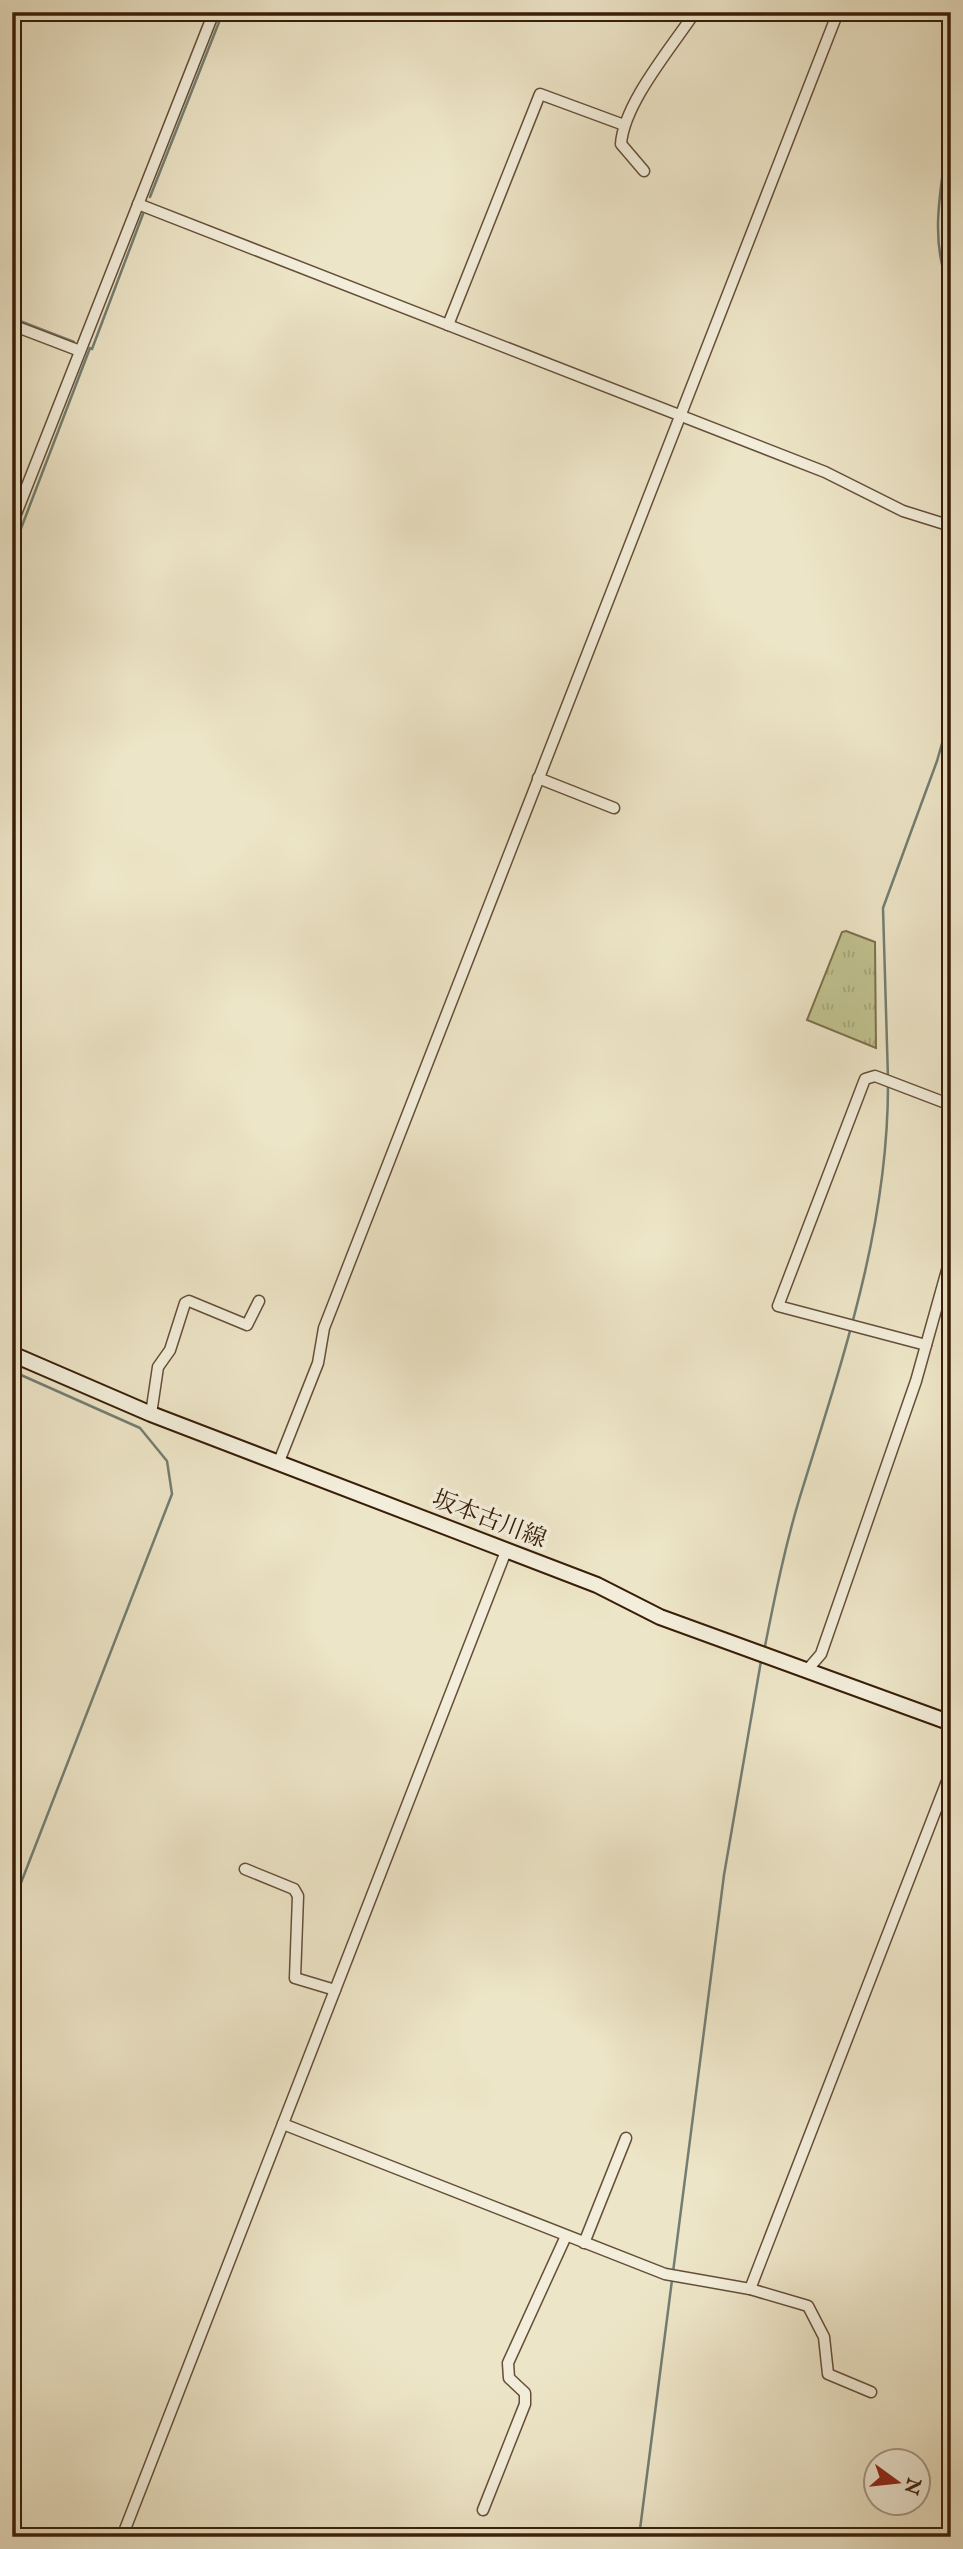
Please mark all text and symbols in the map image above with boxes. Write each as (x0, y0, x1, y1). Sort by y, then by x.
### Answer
street label: 坂本古川線 (427, 1484, 551, 1556)
north arrow (862, 2448, 932, 2518)
text: N (898, 2474, 925, 2497)

